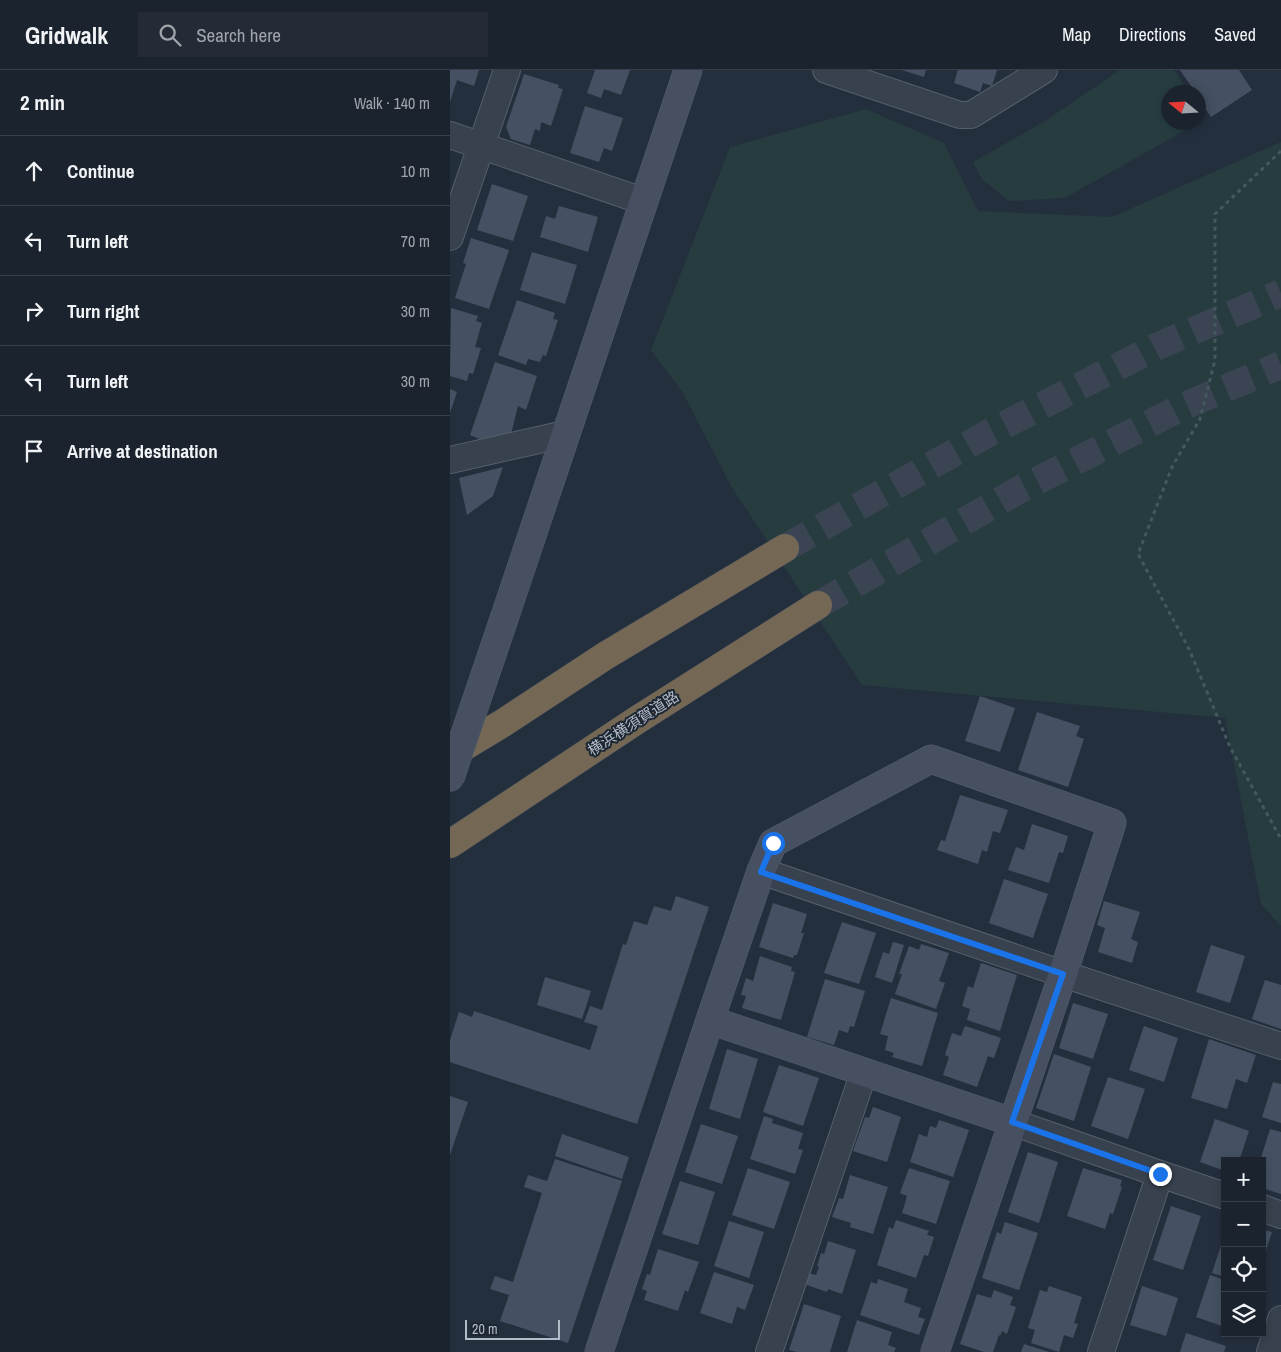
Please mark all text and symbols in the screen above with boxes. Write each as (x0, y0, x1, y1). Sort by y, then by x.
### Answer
search box (138, 12, 488, 57)
text: Gridwalk (25, 19, 108, 51)
icon: search (156, 21, 184, 49)
text: Search here (196, 22, 281, 48)
text: Map (1062, 22, 1091, 47)
text: Directions (1119, 22, 1186, 47)
text: Saved (1214, 22, 1256, 47)
north arrow (1161, 85, 1206, 130)
text: 2 min (20, 88, 65, 117)
text: Walk · 140 m (354, 92, 430, 114)
icon: ahead (20, 157, 48, 185)
text: Continue (67, 158, 135, 184)
text: 10 m (401, 160, 430, 182)
icon: left (20, 227, 48, 255)
text: Turn left (67, 228, 128, 254)
text: 70 m (401, 230, 430, 252)
icon: right (20, 297, 48, 325)
text: Turn right (67, 298, 139, 324)
text: 30 m (401, 300, 430, 322)
icon: left (20, 367, 48, 395)
text: Turn left (67, 368, 128, 394)
text: 30 m (401, 370, 430, 392)
icon: arrive (20, 437, 48, 465)
text: Arrive at destination (67, 438, 218, 464)
street label: 横浜横須賀道路 (583, 686, 683, 760)
route start (762, 832, 785, 855)
map controls (1221, 1157, 1266, 1337)
button: + (1221, 1157, 1266, 1202)
route end (1149, 1163, 1172, 1186)
button: − (1221, 1202, 1266, 1247)
button: locate (1221, 1247, 1266, 1292)
button: layers (1221, 1292, 1266, 1337)
scale bar (465, 1317, 560, 1340)
text: 20 m (472, 1320, 498, 1338)

